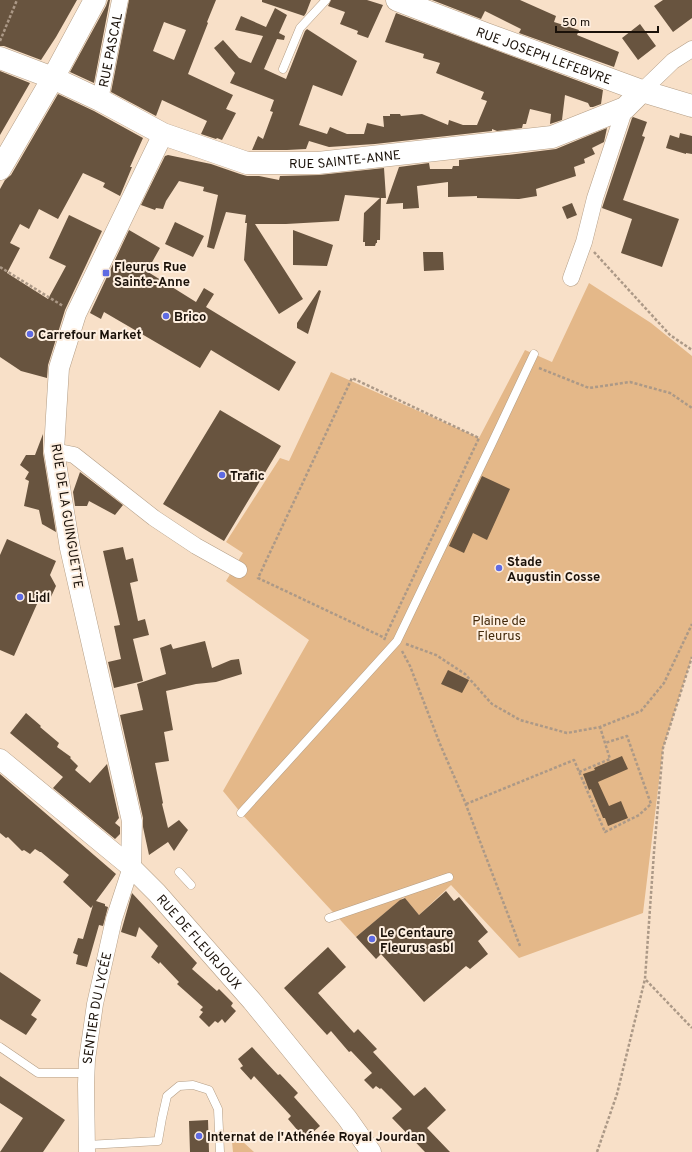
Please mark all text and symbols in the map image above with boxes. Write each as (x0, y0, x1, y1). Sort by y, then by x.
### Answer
scale bar (556, 8, 658, 34)
street label: RUE PASCAL (97, 12, 127, 89)
text: 50 m (562, 15, 590, 31)
street label: RUE JOSEPH LEFEBVRE (473, 25, 613, 89)
street label: RUE SAINTE-ANNE (289, 148, 402, 173)
place label: Fleurus Rue Sainte-Anne (114, 260, 190, 291)
marker: Fleurus Rue Sainte-Anne (101, 268, 111, 278)
place label: Brico (174, 310, 206, 326)
marker: Brico (161, 311, 171, 321)
place label: Carrefour Market (38, 328, 142, 344)
marker: Carrefour Market (25, 329, 35, 339)
street label: RUE DE LA GUINGUETTE (47, 443, 85, 590)
place label: Trafic (230, 469, 265, 485)
marker: Trafic (217, 470, 227, 480)
place label: Stade Augustin Cosse (507, 555, 600, 586)
marker: Stade Augustin Cosse (494, 563, 504, 573)
place label: Lidl (28, 591, 50, 607)
marker: Lidl (15, 592, 25, 602)
park label: Plaine de Fleurus (472, 614, 526, 645)
street label: RUE DE FLEURJOUX (152, 892, 244, 993)
place label: Le Centaure Fleurus asbl (380, 926, 454, 957)
marker: Le Centaure Fleurus asbl (367, 934, 377, 944)
street label: SENTIER DU LYCÉE (81, 951, 116, 1064)
place label: Internat de l'Athénée Royal Jourdan (207, 1130, 425, 1146)
marker: Internat de l'Athénée Royal Jourdan (194, 1131, 204, 1141)

